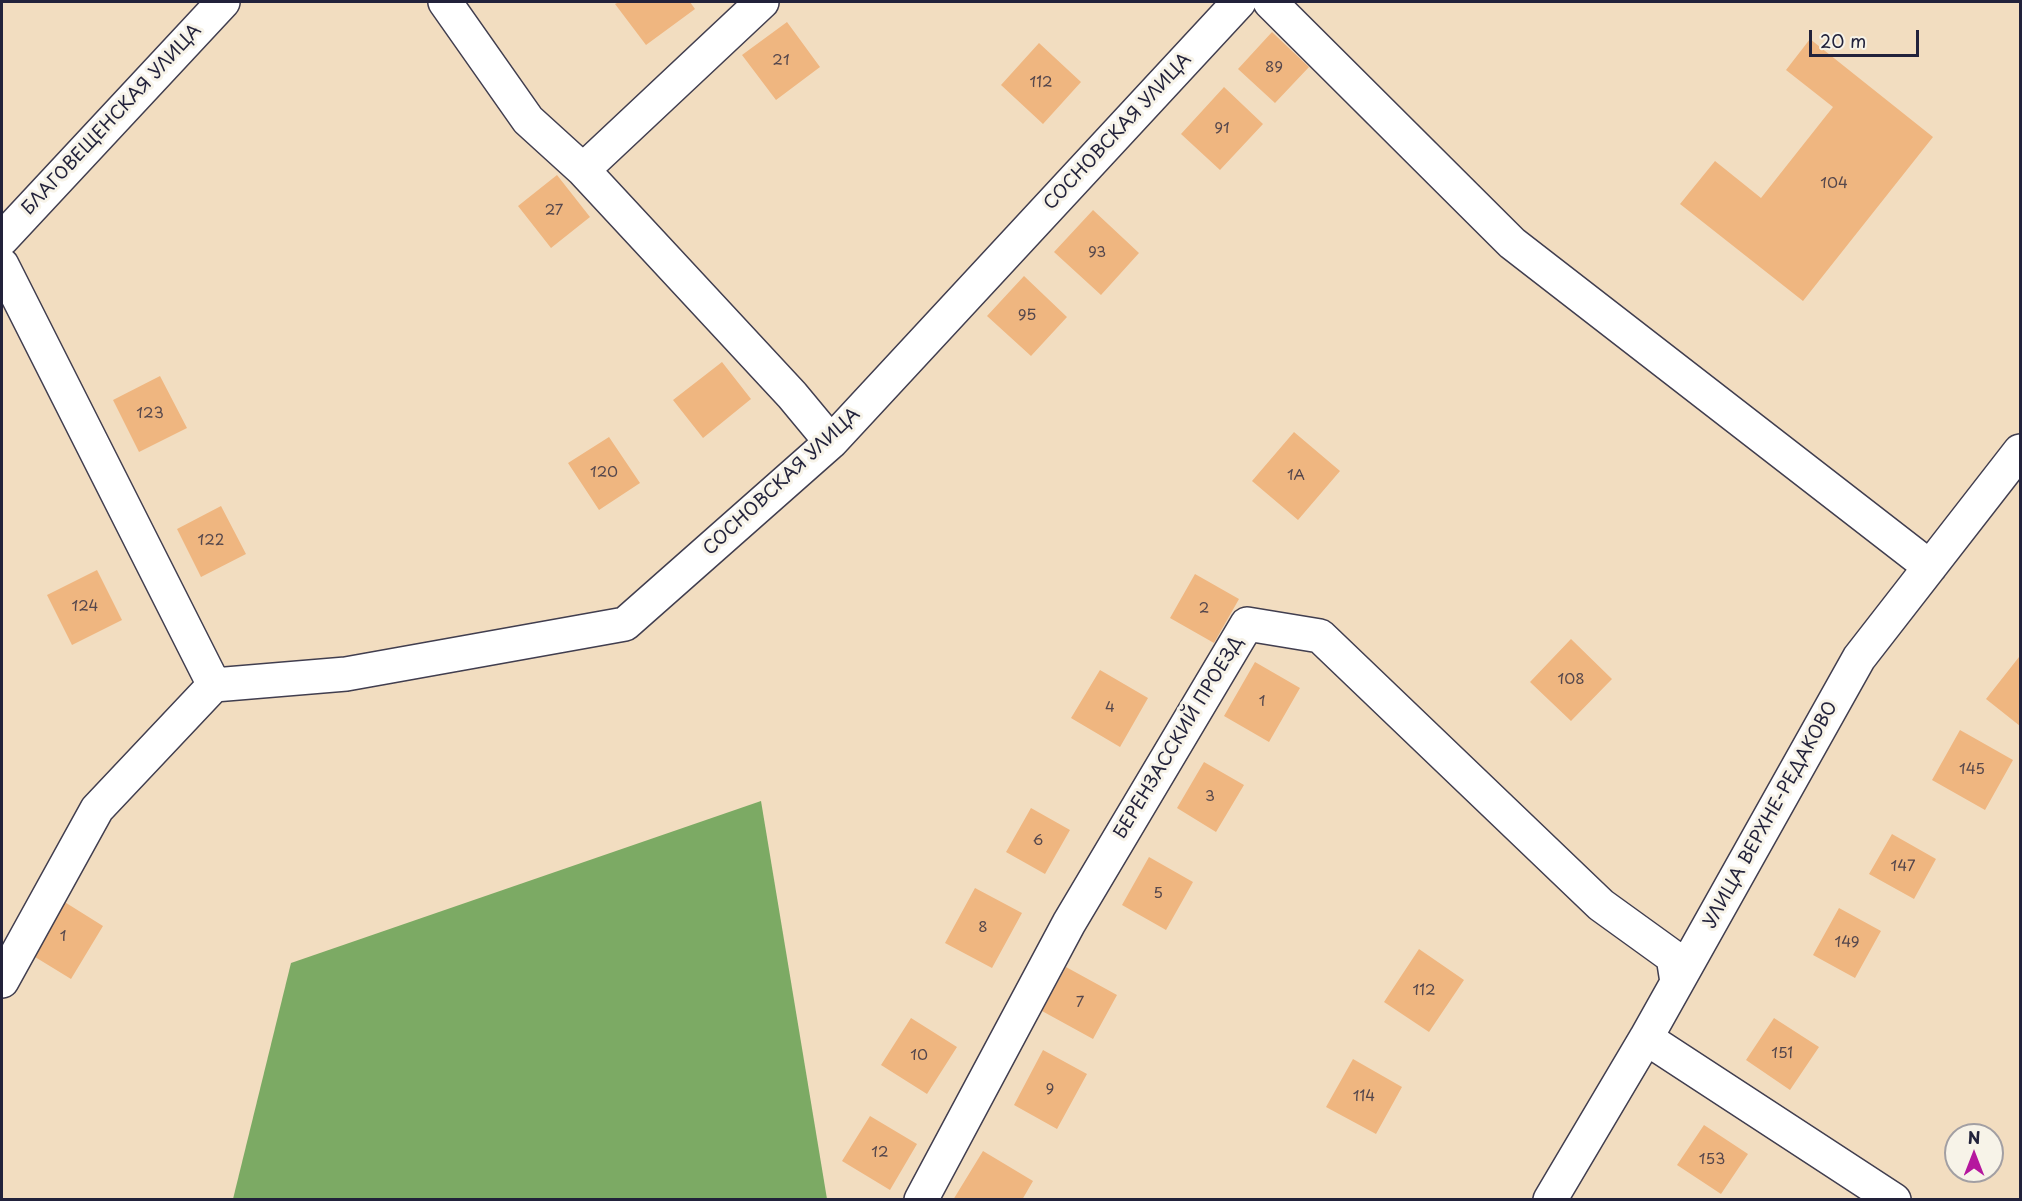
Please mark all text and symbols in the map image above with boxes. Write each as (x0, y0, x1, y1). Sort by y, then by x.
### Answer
scale bar (1812, 18, 1922, 56)
street label: БЛАГОВЕЩЕНСКАЯ УЛИЦА (18, 20, 206, 220)
text: 20 m (1820, 27, 1866, 54)
street label: СОСНОВСКАЯ УЛИЦА (1040, 49, 1196, 215)
house number: 21 (772, 52, 790, 70)
house number: 89 (1265, 59, 1283, 77)
house number: 112 (1029, 74, 1053, 92)
house number: 91 (1214, 120, 1230, 138)
house number: 104 (1820, 175, 1848, 193)
house number: 27 (545, 202, 563, 220)
house number: 93 (1088, 244, 1106, 262)
house number: 95 (1018, 307, 1036, 325)
street label: СОСНОВСКАЯ УЛИЦА (699, 404, 865, 560)
house number: 123 (136, 405, 164, 423)
house number: 120 (590, 464, 618, 482)
house number: 1А (1287, 467, 1305, 485)
house number: 122 (198, 532, 224, 550)
house number: 124 (72, 598, 98, 616)
house number: 2 (1199, 600, 1209, 618)
street label: БЕРЕНЗАССКИЙ ПРОЕЗД (1110, 633, 1248, 843)
house number: 108 (1557, 671, 1585, 689)
house number: 1 (1259, 693, 1265, 711)
street label: УЛИЦА ВЕРХНЕ-РЕДАКОВО (1700, 698, 1842, 932)
house number: 4 (1105, 699, 1115, 717)
house number: 145 (1959, 761, 1985, 779)
house number: 3 (1205, 788, 1215, 806)
house number: 6 (1033, 832, 1043, 850)
house number: 147 (1891, 858, 1915, 876)
house number: 5 (1153, 885, 1163, 903)
house number: 8 (978, 919, 988, 937)
house number: 1 (60, 928, 66, 946)
house number: 149 (1834, 934, 1860, 952)
house number: 112 (1412, 982, 1436, 1000)
house number: 7 (1076, 994, 1084, 1012)
house number: 151 (1771, 1045, 1793, 1063)
house number: 10 (910, 1047, 928, 1065)
house number: 9 (1046, 1081, 1054, 1099)
house number: 114 (1353, 1088, 1375, 1106)
north arrow (1944, 1123, 2004, 1183)
text: N (1968, 1125, 1980, 1149)
house number: 12 (871, 1144, 889, 1162)
house number: 153 (1699, 1151, 1725, 1169)

